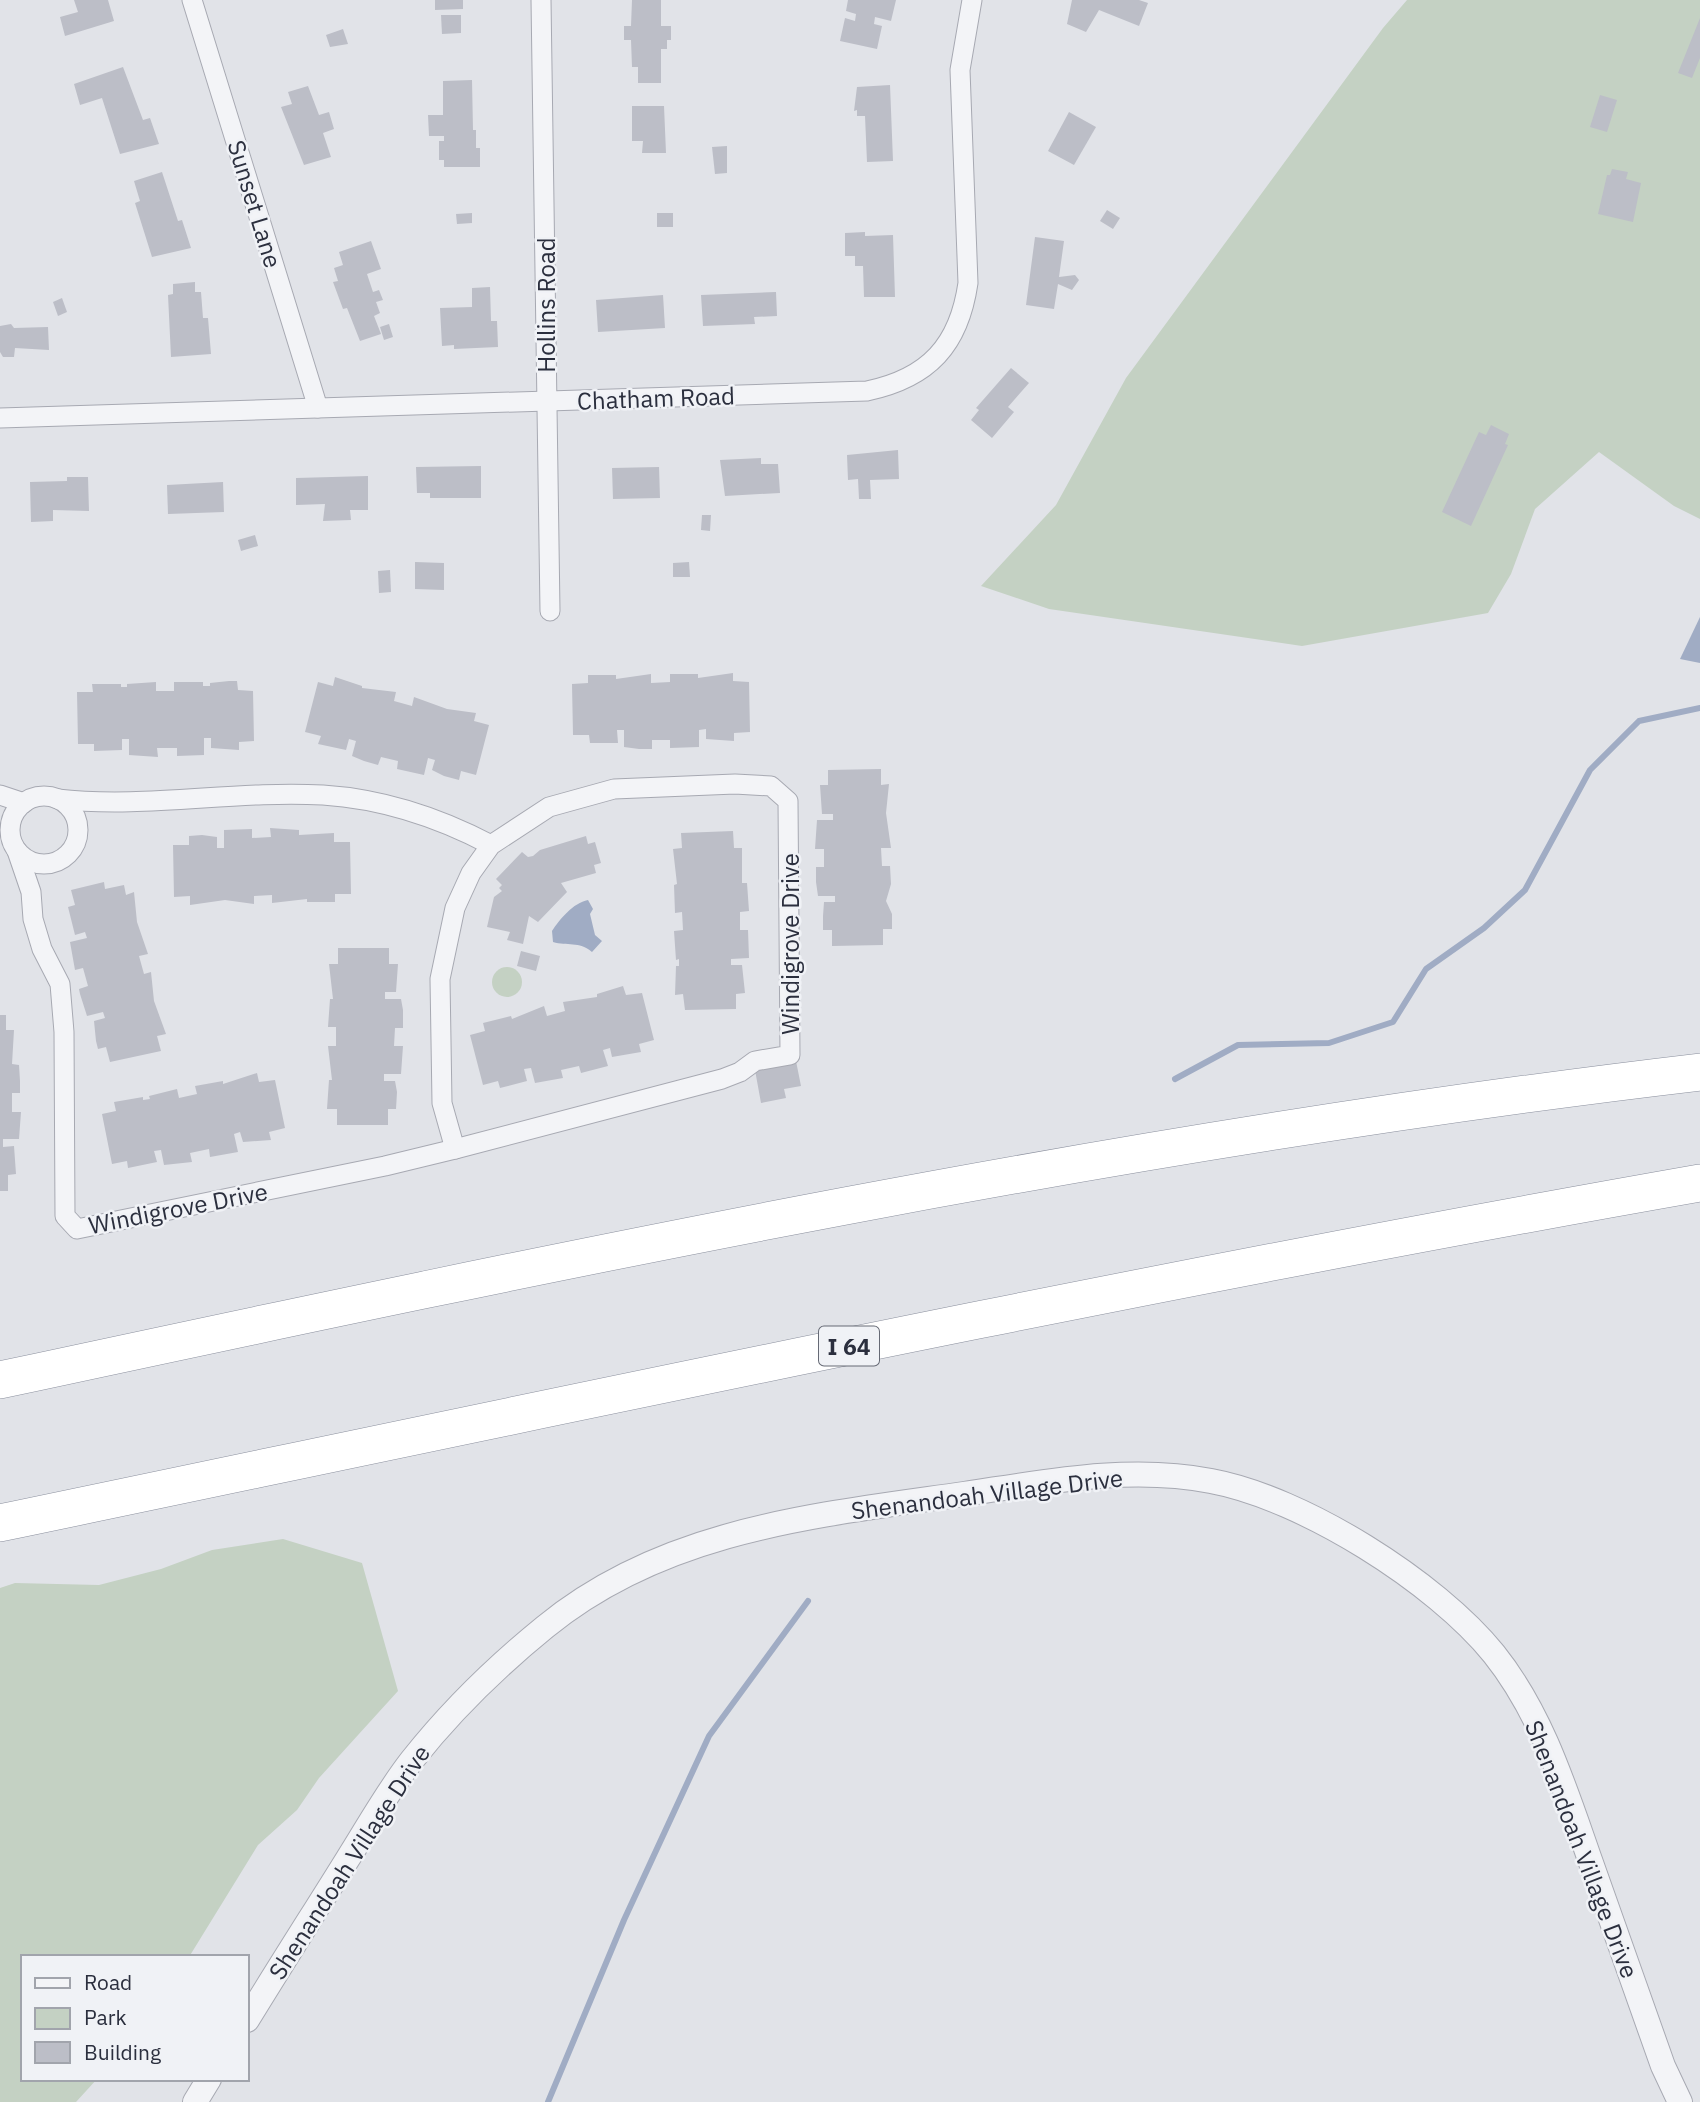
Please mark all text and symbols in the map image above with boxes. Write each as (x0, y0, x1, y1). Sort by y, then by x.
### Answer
street label: Sunset Lane (220, 136, 290, 272)
street label: Hollins Road (530, 237, 562, 373)
street label: Chatham Road (576, 379, 736, 417)
street label: Windigrove Drive (774, 853, 806, 1035)
street label: Windigrove Drive (86, 1175, 270, 1241)
road number: I 64 (819, 1326, 879, 1366)
street label: Shenandoah Village Drive (849, 1461, 1125, 1527)
street label: Shenandoah Village Drive (1518, 1715, 1646, 1983)
street label: Shenandoah Village Drive (261, 1738, 437, 1986)
legend (21, 1955, 248, 2081)
text: Road (84, 1968, 132, 1996)
text: Park (84, 2003, 127, 2031)
text: Building (84, 2038, 161, 2066)

